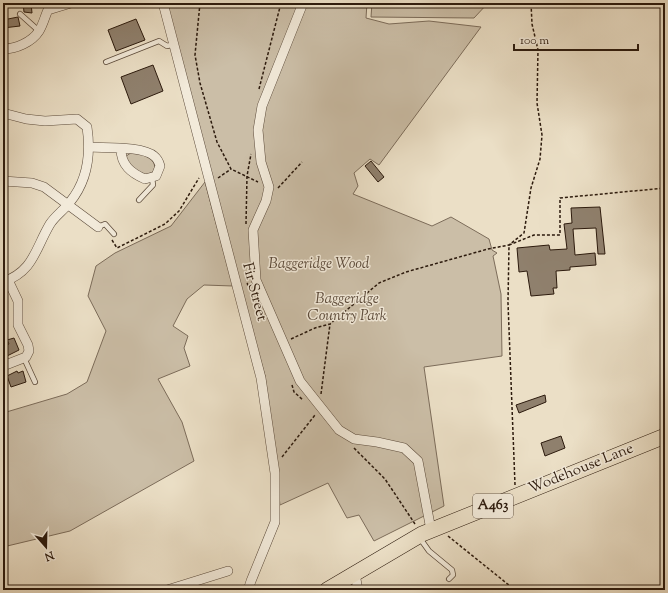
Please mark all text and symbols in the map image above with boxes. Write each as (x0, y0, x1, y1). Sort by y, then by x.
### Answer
scale bar (514, 26, 638, 52)
text: 100 m (520, 32, 549, 50)
park label: Baggeridge Wood (269, 254, 370, 275)
street label: Fir Street (236, 260, 272, 324)
park label: Baggeridge Country Park (307, 289, 387, 327)
street label: Wodehouse Lane (525, 438, 637, 500)
road number: A463 (473, 494, 513, 518)
north arrow (26, 527, 66, 567)
text: N (42, 546, 57, 565)

